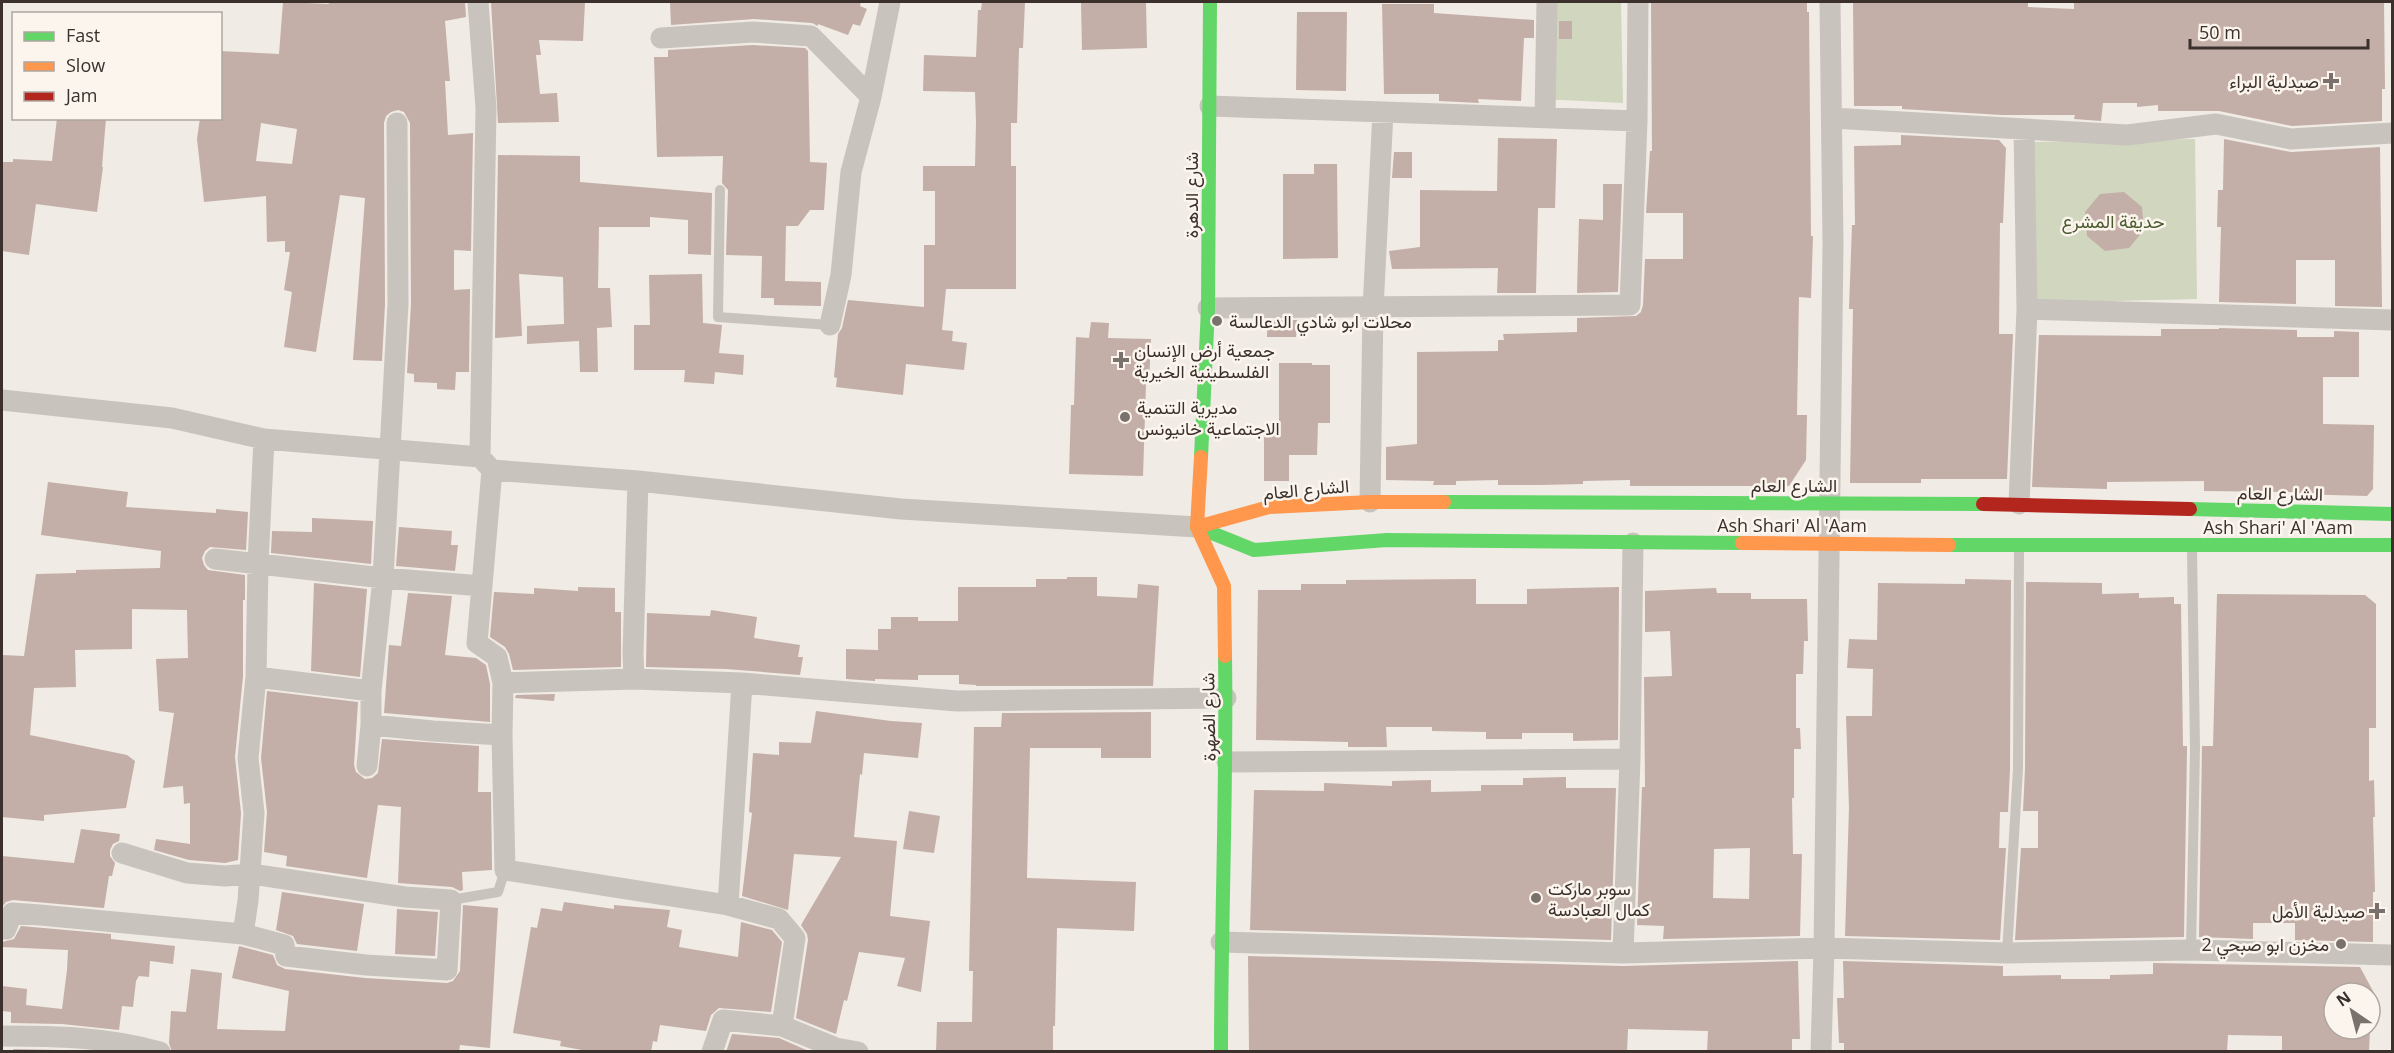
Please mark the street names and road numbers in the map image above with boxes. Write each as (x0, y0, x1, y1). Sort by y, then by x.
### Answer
street label: شارع الدهرة (1179, 152, 1204, 238)
street label: الشارع العام (1262, 473, 1350, 506)
street label: الشارع العام (1751, 473, 1837, 498)
street label: الشارع العام (2237, 480, 2323, 507)
street label: Ash Shari' Al 'Aam (1717, 513, 1867, 537)
street label: Ash Shari' Al 'Aam (2203, 515, 2353, 539)
street label: شارع الضهرة (1195, 672, 1222, 762)

